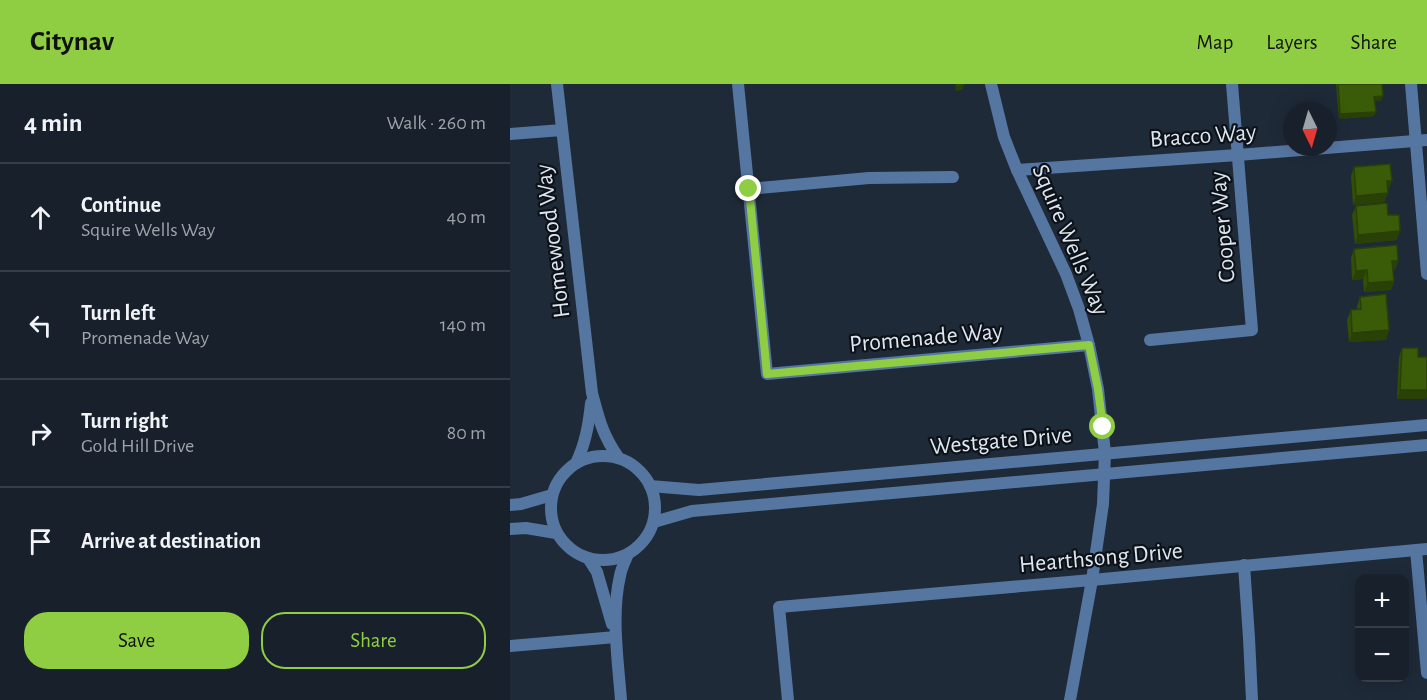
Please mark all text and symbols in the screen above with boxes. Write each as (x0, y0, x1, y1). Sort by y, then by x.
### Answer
text: Citynav (30, 28, 114, 56)
text: Map (1197, 32, 1233, 53)
text: Layers (1266, 32, 1317, 53)
text: Share (1350, 32, 1397, 53)
north arrow (1283, 102, 1337, 156)
text: 4 min (24, 110, 83, 136)
text: Walk · 260 m (386, 113, 486, 133)
street label: Bracco Way (1149, 120, 1257, 152)
street label: Squire Wells Way (1027, 161, 1113, 319)
street label: Homewood Way (532, 163, 574, 319)
street label: Cooper Way (1206, 170, 1240, 284)
route end (735, 175, 761, 201)
text: Continue (81, 194, 161, 216)
icon: ahead (24, 201, 57, 234)
text: 40 m (447, 207, 486, 227)
text: Squire Wells Way (81, 220, 215, 240)
text: Turn left (81, 302, 155, 324)
icon: left (24, 309, 57, 342)
text: 140 m (440, 315, 486, 335)
street label: Promenade Way (848, 319, 1004, 357)
text: Promenade Way (81, 328, 209, 348)
text: Turn right (81, 410, 168, 432)
route start (1089, 413, 1115, 439)
icon: right (24, 417, 57, 450)
text: 80 m (447, 423, 486, 443)
street label: Westgate Drive (929, 423, 1073, 459)
text: Gold Hill Drive (81, 436, 194, 456)
icon: arrive (24, 525, 57, 558)
text: Arrive at destination (81, 530, 261, 552)
street label: Hearthsong Drive (1018, 539, 1184, 577)
map controls (1355, 574, 1409, 682)
button: + (1355, 574, 1409, 628)
button: Save (24, 612, 249, 669)
button: Share (261, 612, 486, 669)
button: − (1355, 628, 1409, 682)

